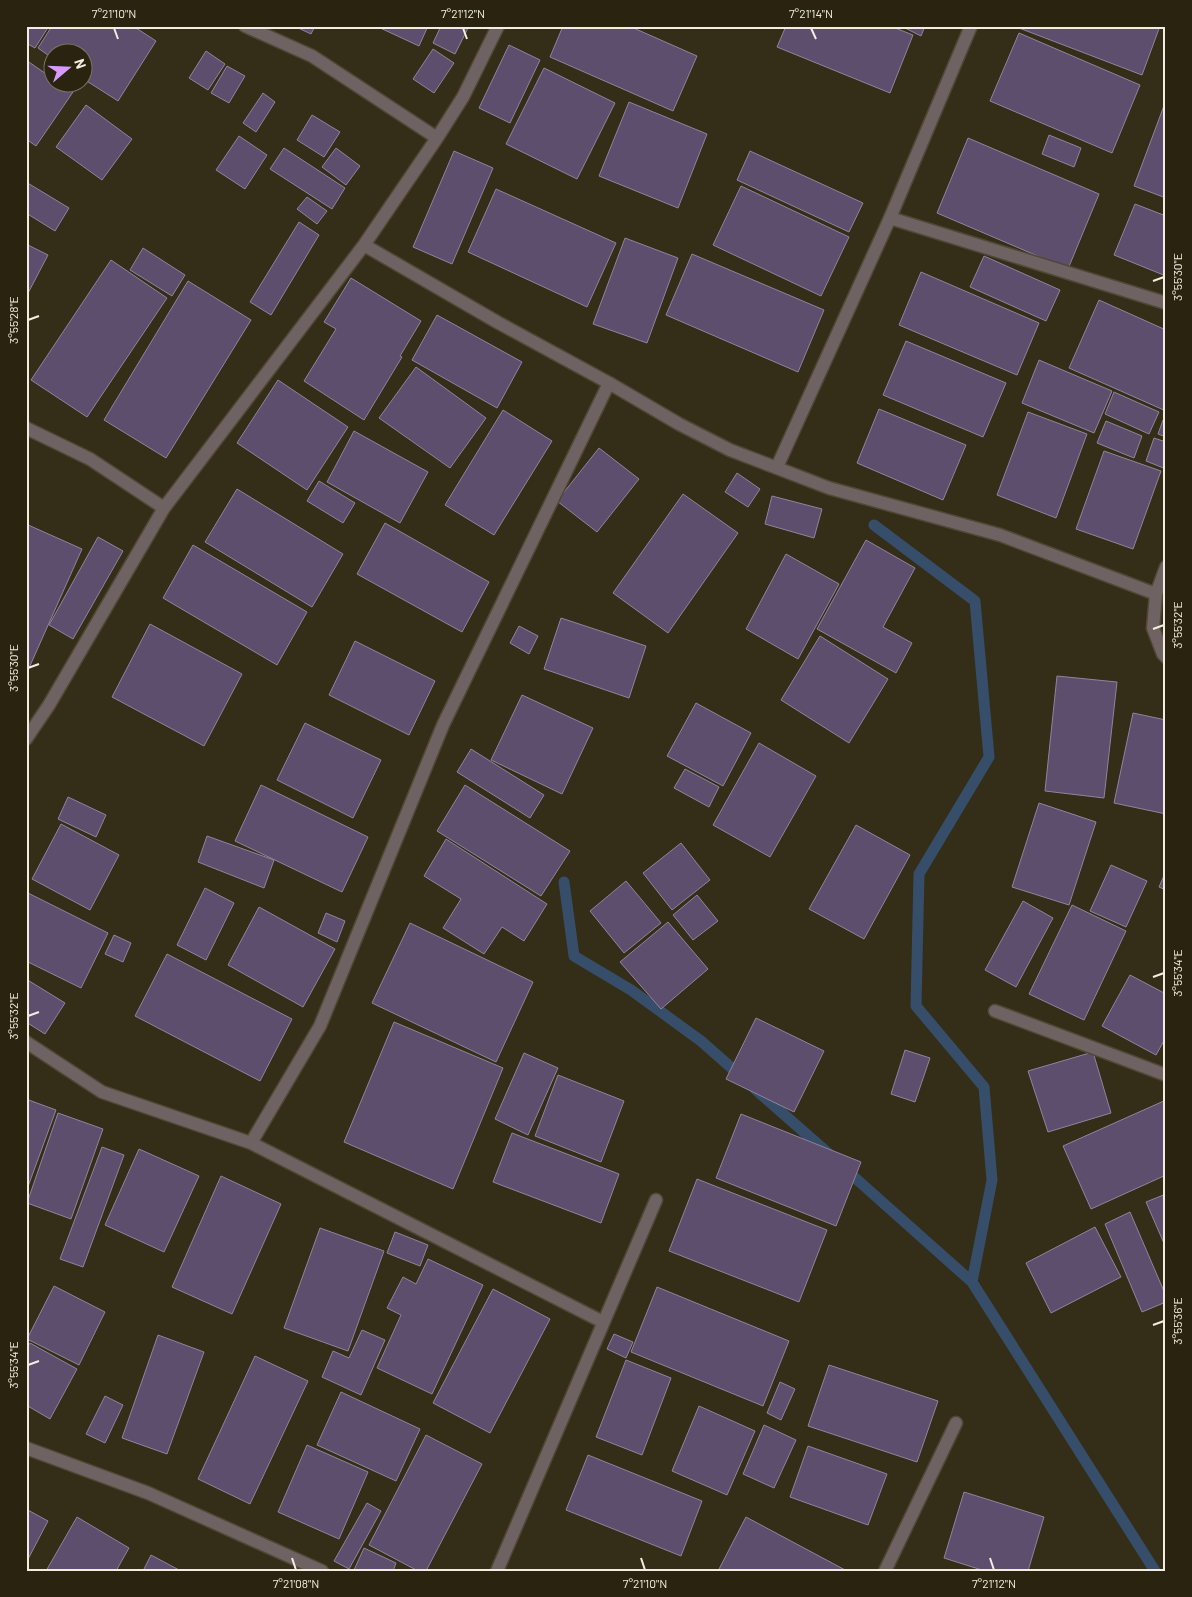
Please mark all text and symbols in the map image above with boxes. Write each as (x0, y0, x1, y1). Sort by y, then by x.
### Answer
text: 7°21'10"N (92, 6, 136, 20)
text: 7°21'12"N (441, 6, 485, 20)
text: 7°21'14"N (789, 6, 833, 20)
north arrow (42, 42, 92, 92)
text: N (71, 56, 90, 71)
text: 3°55'30"E (1170, 253, 1184, 301)
text: 3°55'28"E (6, 296, 20, 344)
text: 3°55'32"E (1170, 601, 1184, 649)
text: 3°55'30"E (6, 644, 20, 692)
text: 3°55'34"E (1170, 949, 1184, 997)
text: 3°55'32"E (6, 992, 20, 1040)
text: 3°55'36"E (1170, 1297, 1184, 1345)
text: 3°55'34"E (6, 1341, 20, 1389)
text: 7°21'08"N (273, 1576, 319, 1590)
text: 7°21'10"N (623, 1576, 667, 1590)
text: 7°21'12"N (972, 1576, 1016, 1590)

